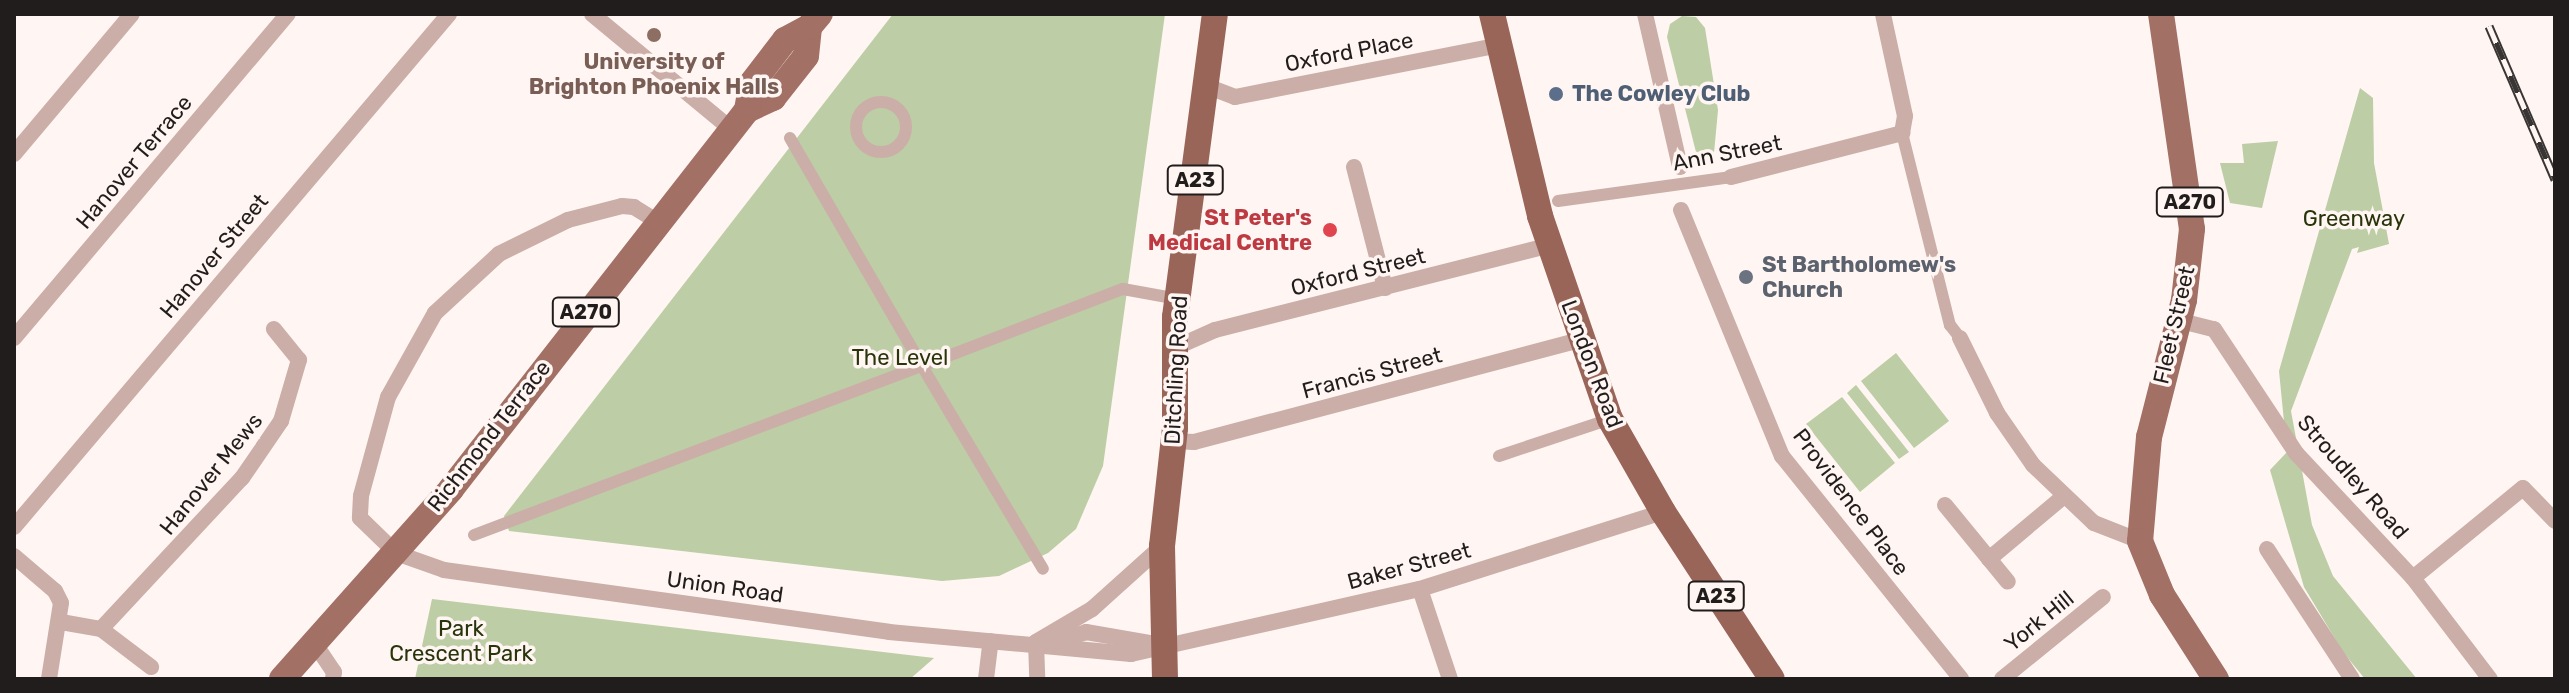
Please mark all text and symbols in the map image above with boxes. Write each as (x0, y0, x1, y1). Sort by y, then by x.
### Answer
marker: University of Brighton Phoenix Halls (645, 26, 663, 44)
street label: Oxford Place (1283, 27, 1415, 77)
place label: University of Brighton Phoenix Halls (529, 48, 779, 100)
place label: The Cowley Club (1572, 81, 1751, 107)
marker: The Cowley Club (1547, 85, 1565, 103)
street label: Hanover Terrace (70, 89, 198, 235)
street label: Ann Street (1670, 130, 1784, 176)
road number: A23 (1165, 164, 1225, 196)
road number: A270 (2154, 186, 2226, 218)
street label: Hanover Street (154, 188, 274, 324)
place label: St Peter's Medical Centre (1148, 204, 1312, 256)
park label: Greenway (2303, 206, 2405, 232)
marker: St Peter's Medical Centre (1319, 219, 1341, 241)
street label: Oxford Street (1288, 243, 1428, 301)
place label: St Bartholomew's Church (1762, 251, 1956, 302)
street label: Fleet Street (2148, 263, 2200, 387)
marker: St Bartholomew's Church (1737, 268, 1755, 286)
street label: Ditchling Road (1159, 295, 1193, 445)
road number: A270 (550, 296, 622, 328)
street label: London Road (1556, 296, 1628, 432)
street label: Francis Street (1299, 342, 1445, 404)
park label: The Level (852, 345, 948, 371)
street label: Richmond Terrace (422, 355, 556, 517)
street label: Hanover Mews (154, 408, 268, 540)
street label: Stroudley Road (2292, 409, 2414, 545)
street label: Providence Place (1787, 424, 1915, 580)
street label: Baker Street (1344, 537, 1474, 595)
street label: Union Road (665, 566, 785, 608)
road number: A23 (1686, 580, 1746, 612)
street label: York Hill (1999, 585, 2079, 657)
park label: Park Crescent Park (389, 615, 533, 666)

